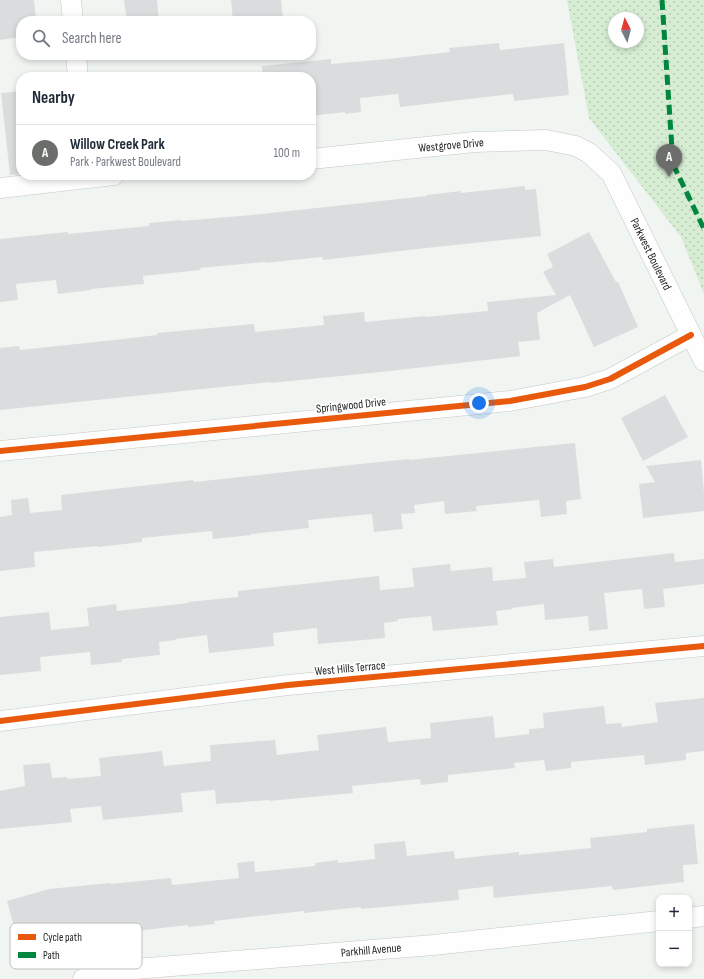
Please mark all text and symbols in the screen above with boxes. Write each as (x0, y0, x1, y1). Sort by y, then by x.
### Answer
north arrow (608, 12, 644, 48)
search box (16, 16, 316, 60)
icon: search (30, 27, 52, 49)
text: Search here (62, 29, 122, 48)
text: Nearby (32, 88, 75, 108)
text: Willow Creek Park (70, 135, 165, 154)
street label: Westgrove Drive (418, 135, 485, 156)
pin: A (656, 144, 682, 177)
text: A (42, 145, 48, 161)
text: 100 m (273, 145, 300, 161)
text: Park · Parkwest Boulevard (70, 154, 181, 170)
street label: Parkwest Boulevard (627, 216, 675, 293)
your location (469, 393, 489, 413)
street label: Springwood Drive (315, 394, 387, 417)
street label: West Hills Terrace (314, 658, 386, 679)
map controls (656, 895, 692, 967)
button: + (656, 895, 692, 931)
legend (10, 923, 142, 969)
text: Cycle path (43, 931, 82, 944)
button: − (656, 931, 692, 967)
street label: Parkhill Avenue (340, 940, 402, 961)
text: Path (43, 949, 60, 962)

